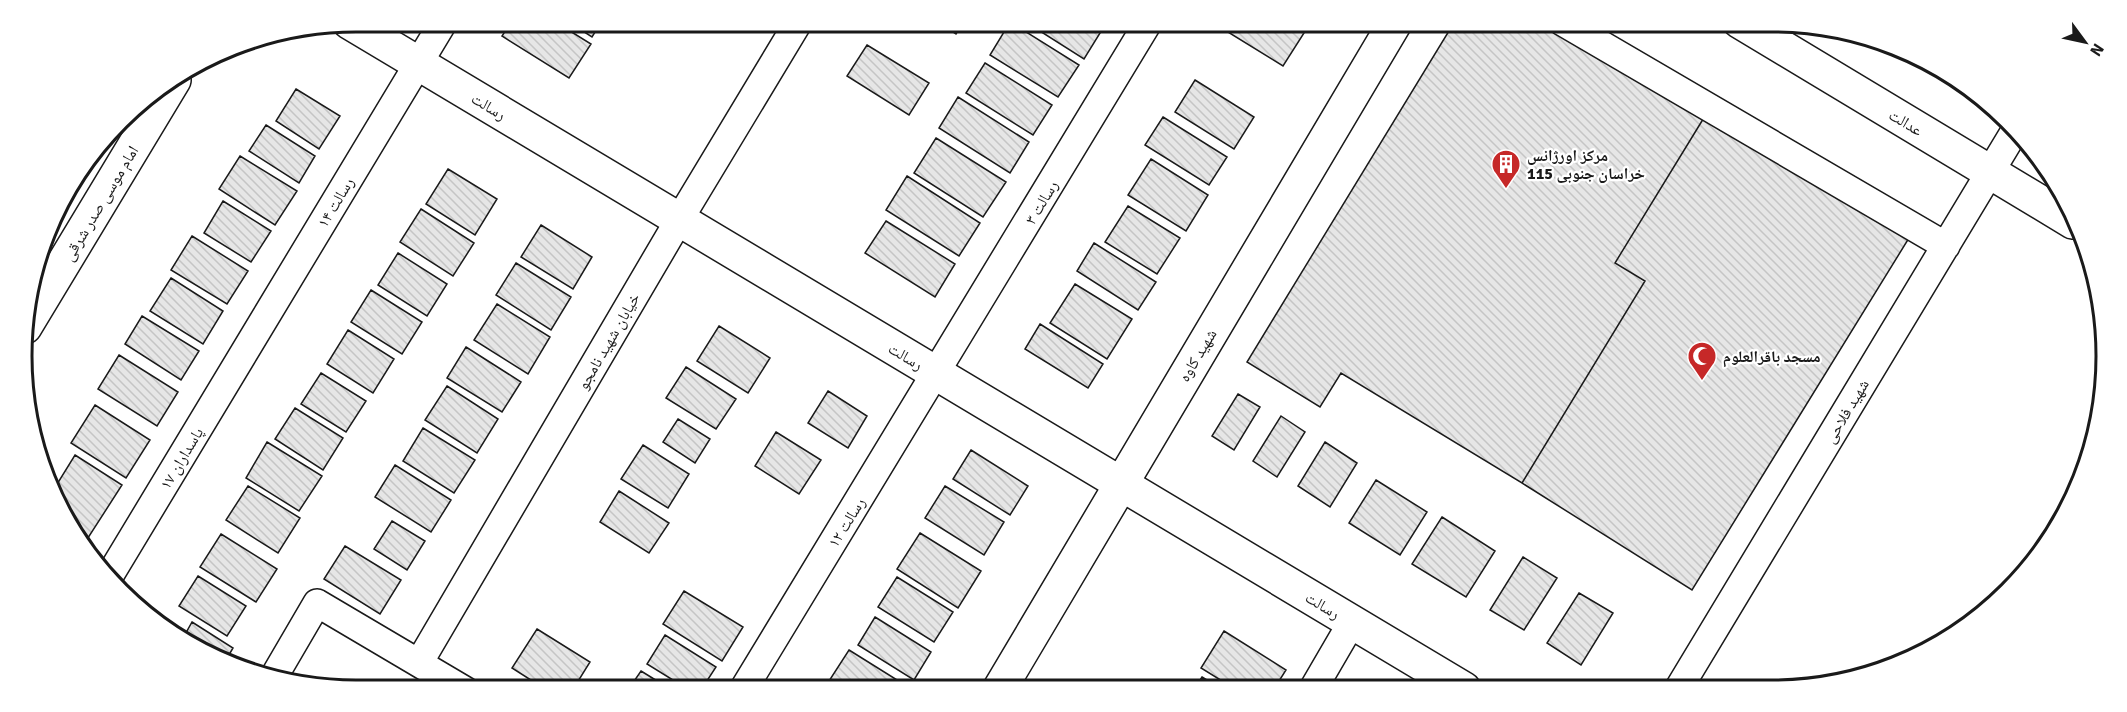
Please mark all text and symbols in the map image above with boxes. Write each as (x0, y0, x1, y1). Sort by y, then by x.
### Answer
north arrow (2055, 12, 2115, 72)
text: N (2085, 40, 2108, 60)
street label: رسالت (467, 89, 510, 125)
street label: عدالت (1885, 105, 1926, 141)
street label: امام موسی صدر شرقی (59, 142, 143, 265)
place label: مرکز اورژانس 115 خراسان جنوبی (1527, 146, 1645, 184)
building icon: مرکز اورژانس 115 خراسان جنوبی (1490, 148, 1522, 190)
street label: رسالت ۱۴ (313, 174, 359, 231)
street label: رسالت ۳ (1021, 177, 1063, 228)
street label: خیابان شهید نامجو (573, 289, 645, 394)
street label: شهید کاوه (1174, 325, 1221, 386)
street label: رسالت (884, 339, 927, 375)
mosque icon: مسجد باقرالعلوم (1686, 340, 1718, 382)
place label: مسجد باقرالعلوم (1723, 347, 1821, 368)
street label: شهید فلاحی (1820, 376, 1874, 447)
street label: پاسداران ۱۷ (156, 424, 208, 493)
street label: رسالت ۱۲ (824, 494, 870, 551)
street label: رسالت (1301, 588, 1344, 624)

